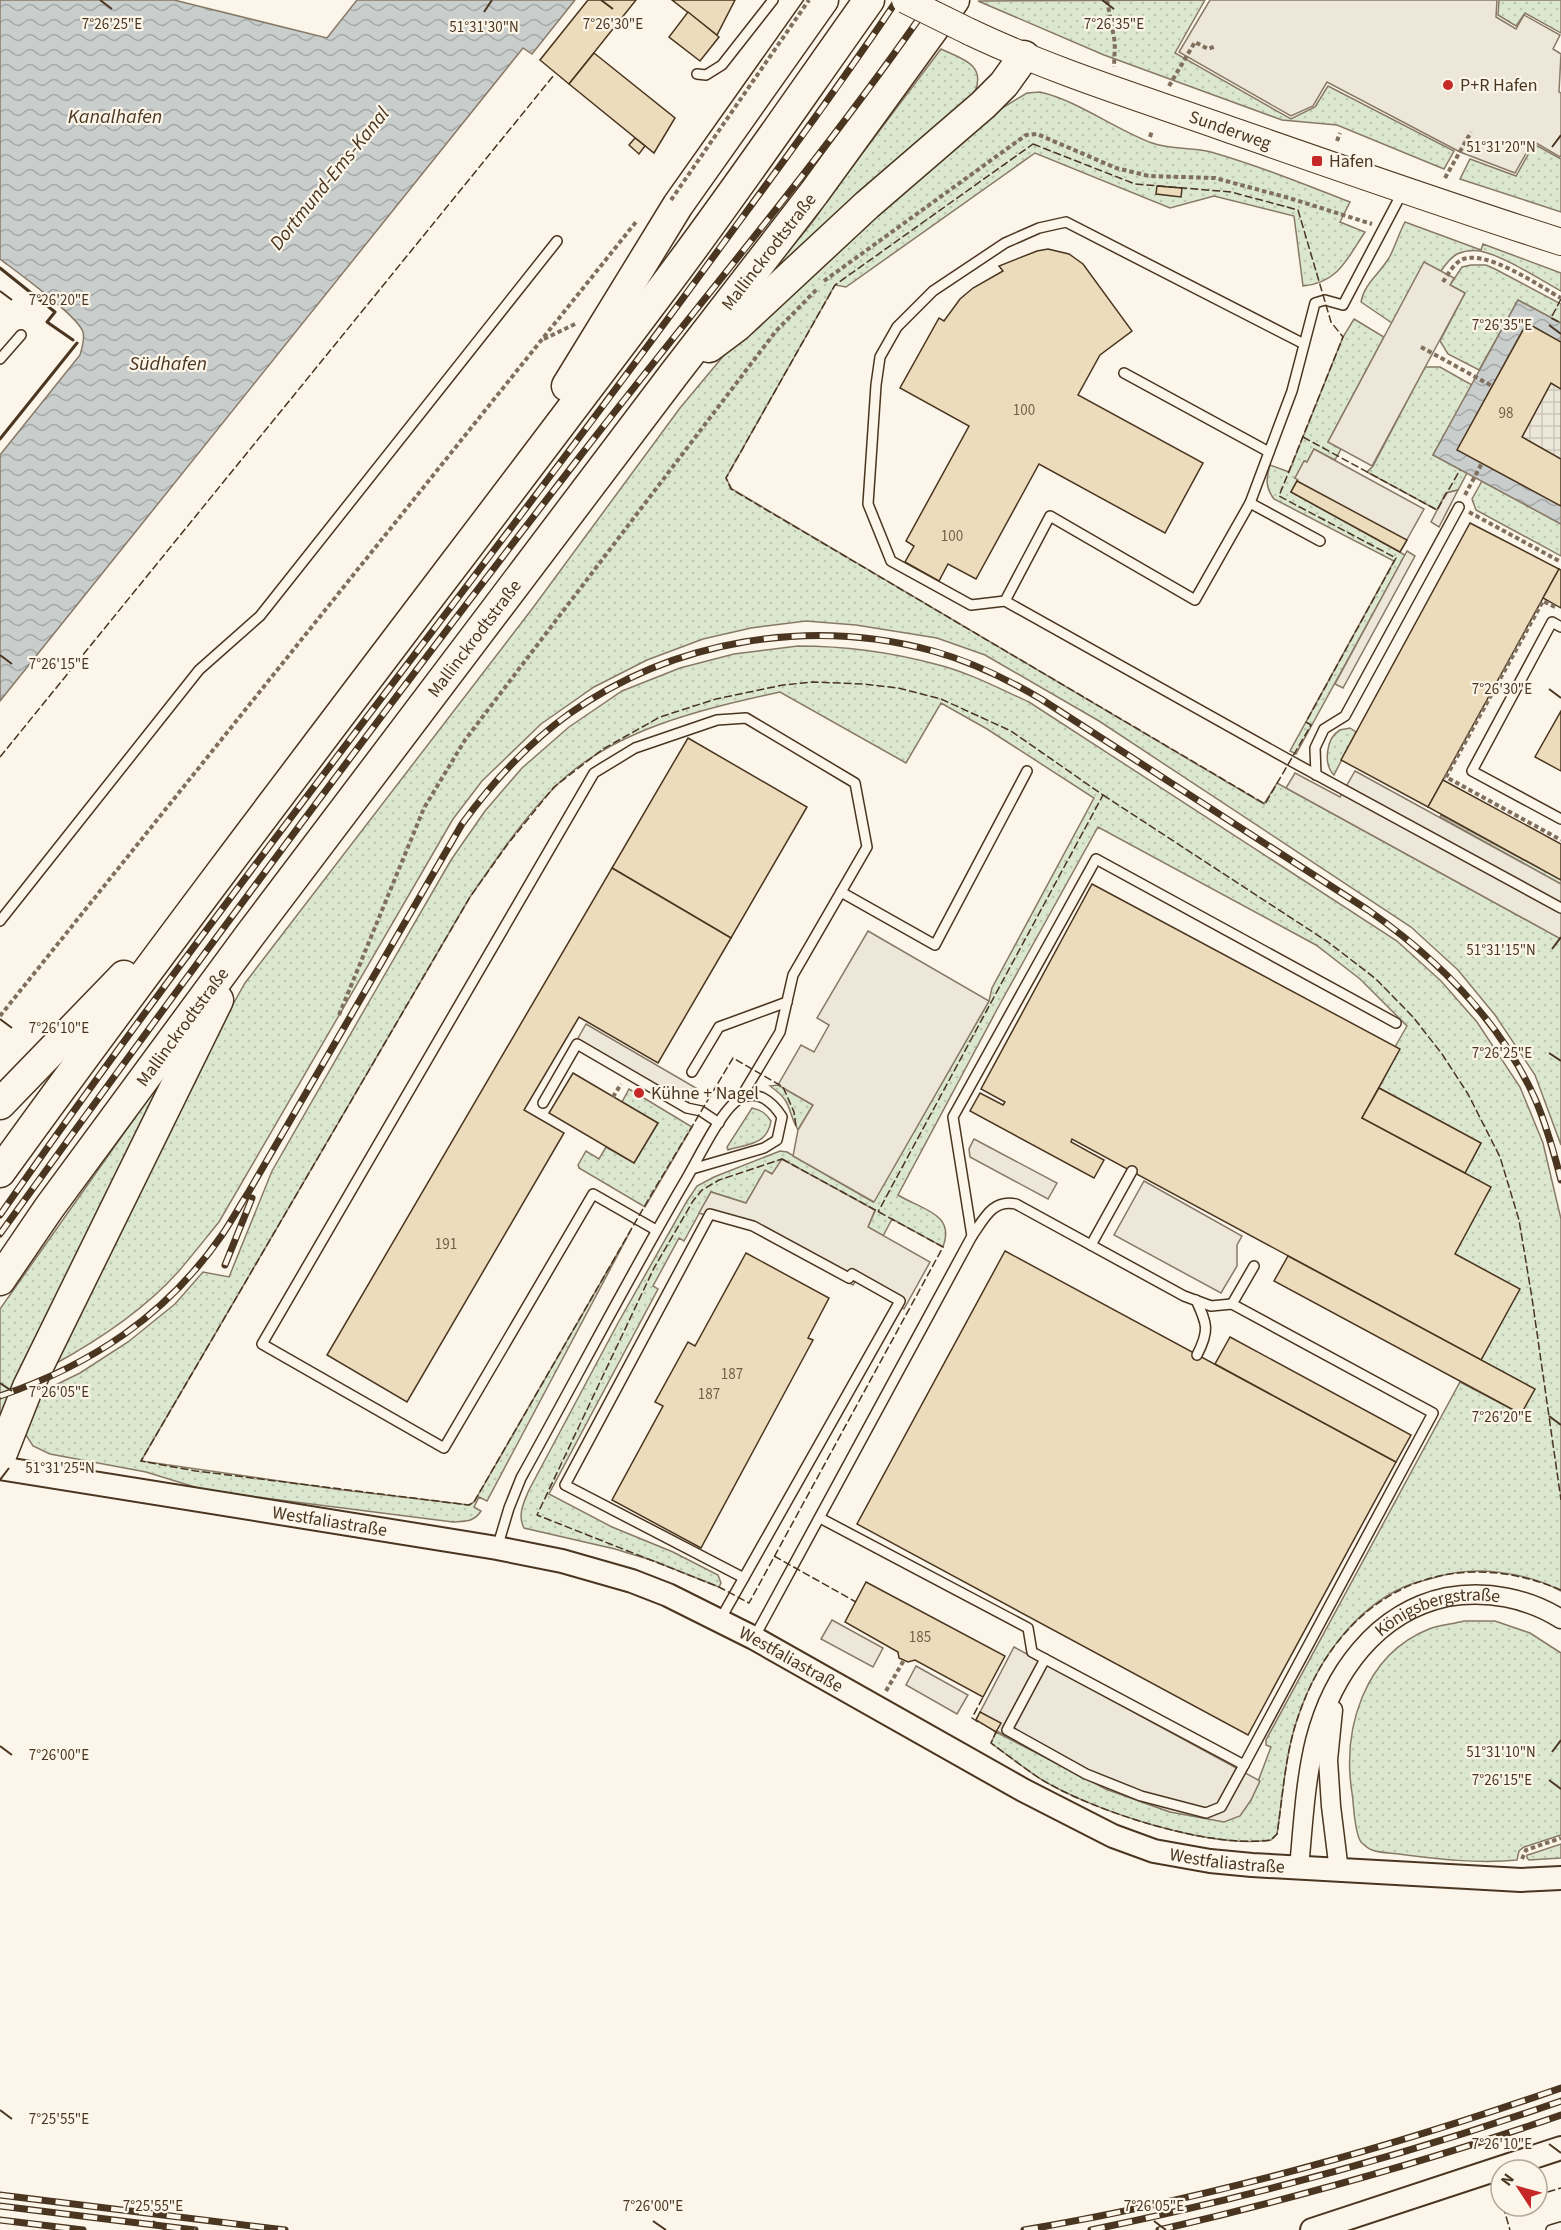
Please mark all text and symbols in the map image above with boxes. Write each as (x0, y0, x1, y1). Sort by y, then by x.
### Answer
text: 7°26'25"E (82, 14, 142, 35)
text: 7°26'30"E (583, 14, 643, 35)
text: 7°26'35"E (1084, 14, 1144, 35)
text: 51°31'30"N (449, 17, 519, 38)
place label: P+R Hafen (1460, 73, 1538, 98)
marker: P+R Hafen (1441, 78, 1455, 92)
water label: Dortmund-Ems-Kanal (263, 101, 396, 256)
water label: Kanalhafen (68, 103, 162, 131)
street label: Sunderweg (1186, 104, 1274, 156)
text: 51°31'20"N (1466, 137, 1536, 158)
place label: Hafen (1329, 149, 1374, 174)
marker: Hafen (1310, 154, 1324, 168)
street label: Mallinckrodtstraße (716, 188, 822, 316)
text: 7°26'20"E (29, 290, 89, 311)
text: 7°26'35"E (1472, 315, 1532, 336)
water label: Südhafen (129, 350, 207, 378)
house number: 100 (1013, 400, 1035, 421)
house number: 98 (1499, 403, 1513, 424)
house number: 100 (941, 526, 963, 547)
street label: Mallinckrodtstraße (422, 574, 527, 703)
text: 7°26'15"E (29, 654, 89, 675)
text: 7°26'30"E (1472, 679, 1532, 700)
text: 51°31'15"N (1466, 940, 1536, 961)
street label: Mallinckrodtstraße (131, 963, 235, 1092)
text: 7°26'10"E (29, 1018, 89, 1039)
text: 7°26'25"E (1472, 1043, 1532, 1064)
place label: Kühne + Nagel (651, 1081, 759, 1106)
marker: Kühne + Nagel (632, 1086, 646, 1100)
house number: 191 (435, 1234, 457, 1255)
house number: 187 (721, 1364, 743, 1385)
text: 7°26'05"E (29, 1382, 89, 1403)
house number: 187 (698, 1384, 720, 1405)
text: 7°26'20"E (1472, 1407, 1532, 1428)
text: 51°31'25"N (25, 1458, 95, 1479)
street label: Westfaliastraße (271, 1500, 389, 1543)
street label: Königsbergstraße (1369, 1583, 1502, 1643)
street label: Westfaliastraße (735, 1620, 848, 1699)
house number: 185 (909, 1627, 931, 1648)
text: 51°31'10"N (1466, 1742, 1536, 1763)
text: 7°26'00"E (29, 1745, 89, 1766)
text: 7°26'15"E (1472, 1770, 1532, 1791)
street label: Westfaliastraße (1168, 1842, 1286, 1880)
text: 7°25'55"E (29, 2109, 89, 2130)
text: 7°26'10"E (1472, 2134, 1532, 2155)
north arrow (1489, 2158, 1549, 2218)
text: N (1496, 2169, 1520, 2191)
text: 7°25'55"E (123, 2196, 183, 2217)
text: 7°26'00"E (623, 2196, 683, 2217)
text: 7°26'05"E (1124, 2196, 1184, 2217)

